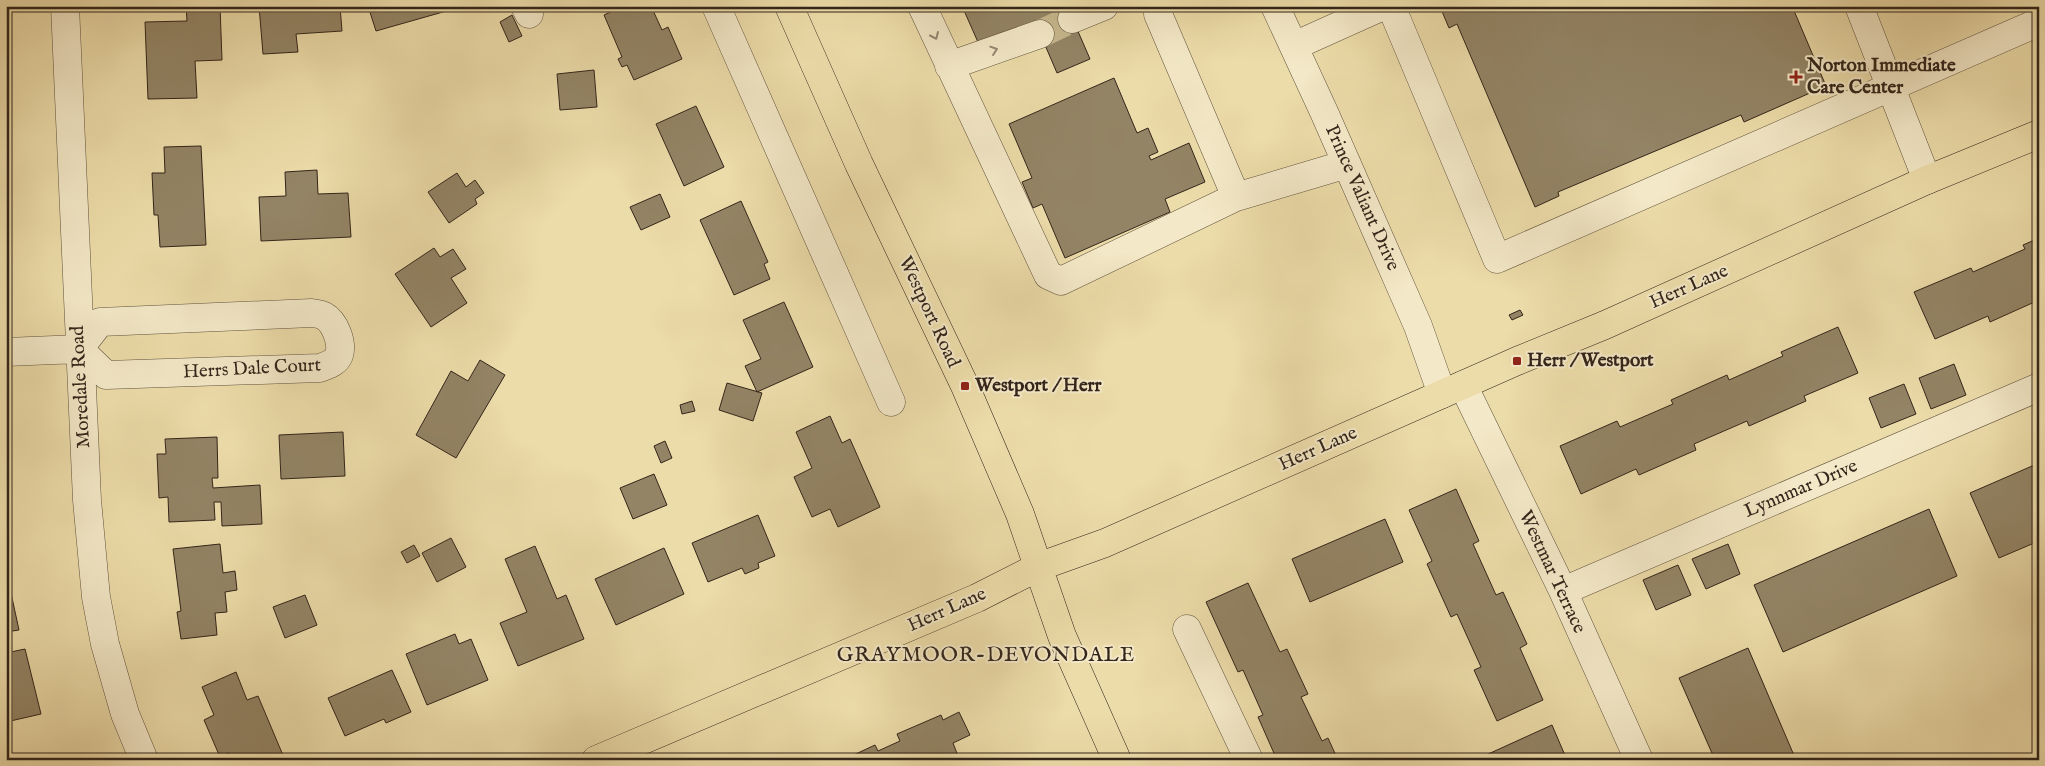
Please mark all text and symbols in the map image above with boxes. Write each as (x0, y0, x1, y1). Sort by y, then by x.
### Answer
one-way arrow (929, 31, 940, 40)
one-way arrow (990, 46, 998, 56)
place label: Norton Immediate Care Center (1806, 54, 1956, 100)
marker: Norton Immediate Care Center (1789, 70, 1803, 84)
street label: Prince Valiant Drive (1319, 121, 1405, 275)
street label: Westport Road (893, 252, 966, 372)
street label: Herr Lane (1646, 259, 1732, 315)
street label: Moredale Road (66, 324, 96, 449)
place label: Herr / Westport (1527, 349, 1654, 373)
street label: Herrs Dale Court (182, 353, 322, 385)
marker: Herr / Westport (1511, 355, 1523, 367)
place label: Westport / Herr (974, 374, 1103, 398)
marker: Westport / Herr (959, 380, 971, 392)
street label: Herr Lane (1275, 421, 1361, 477)
street label: Lynnmar Drive (1741, 454, 1862, 524)
street label: Westmar Terrace (1513, 507, 1591, 638)
street label: Herr Lane (904, 582, 990, 638)
district label: GRAYMOOR-DEVONDALE (837, 642, 1135, 669)

